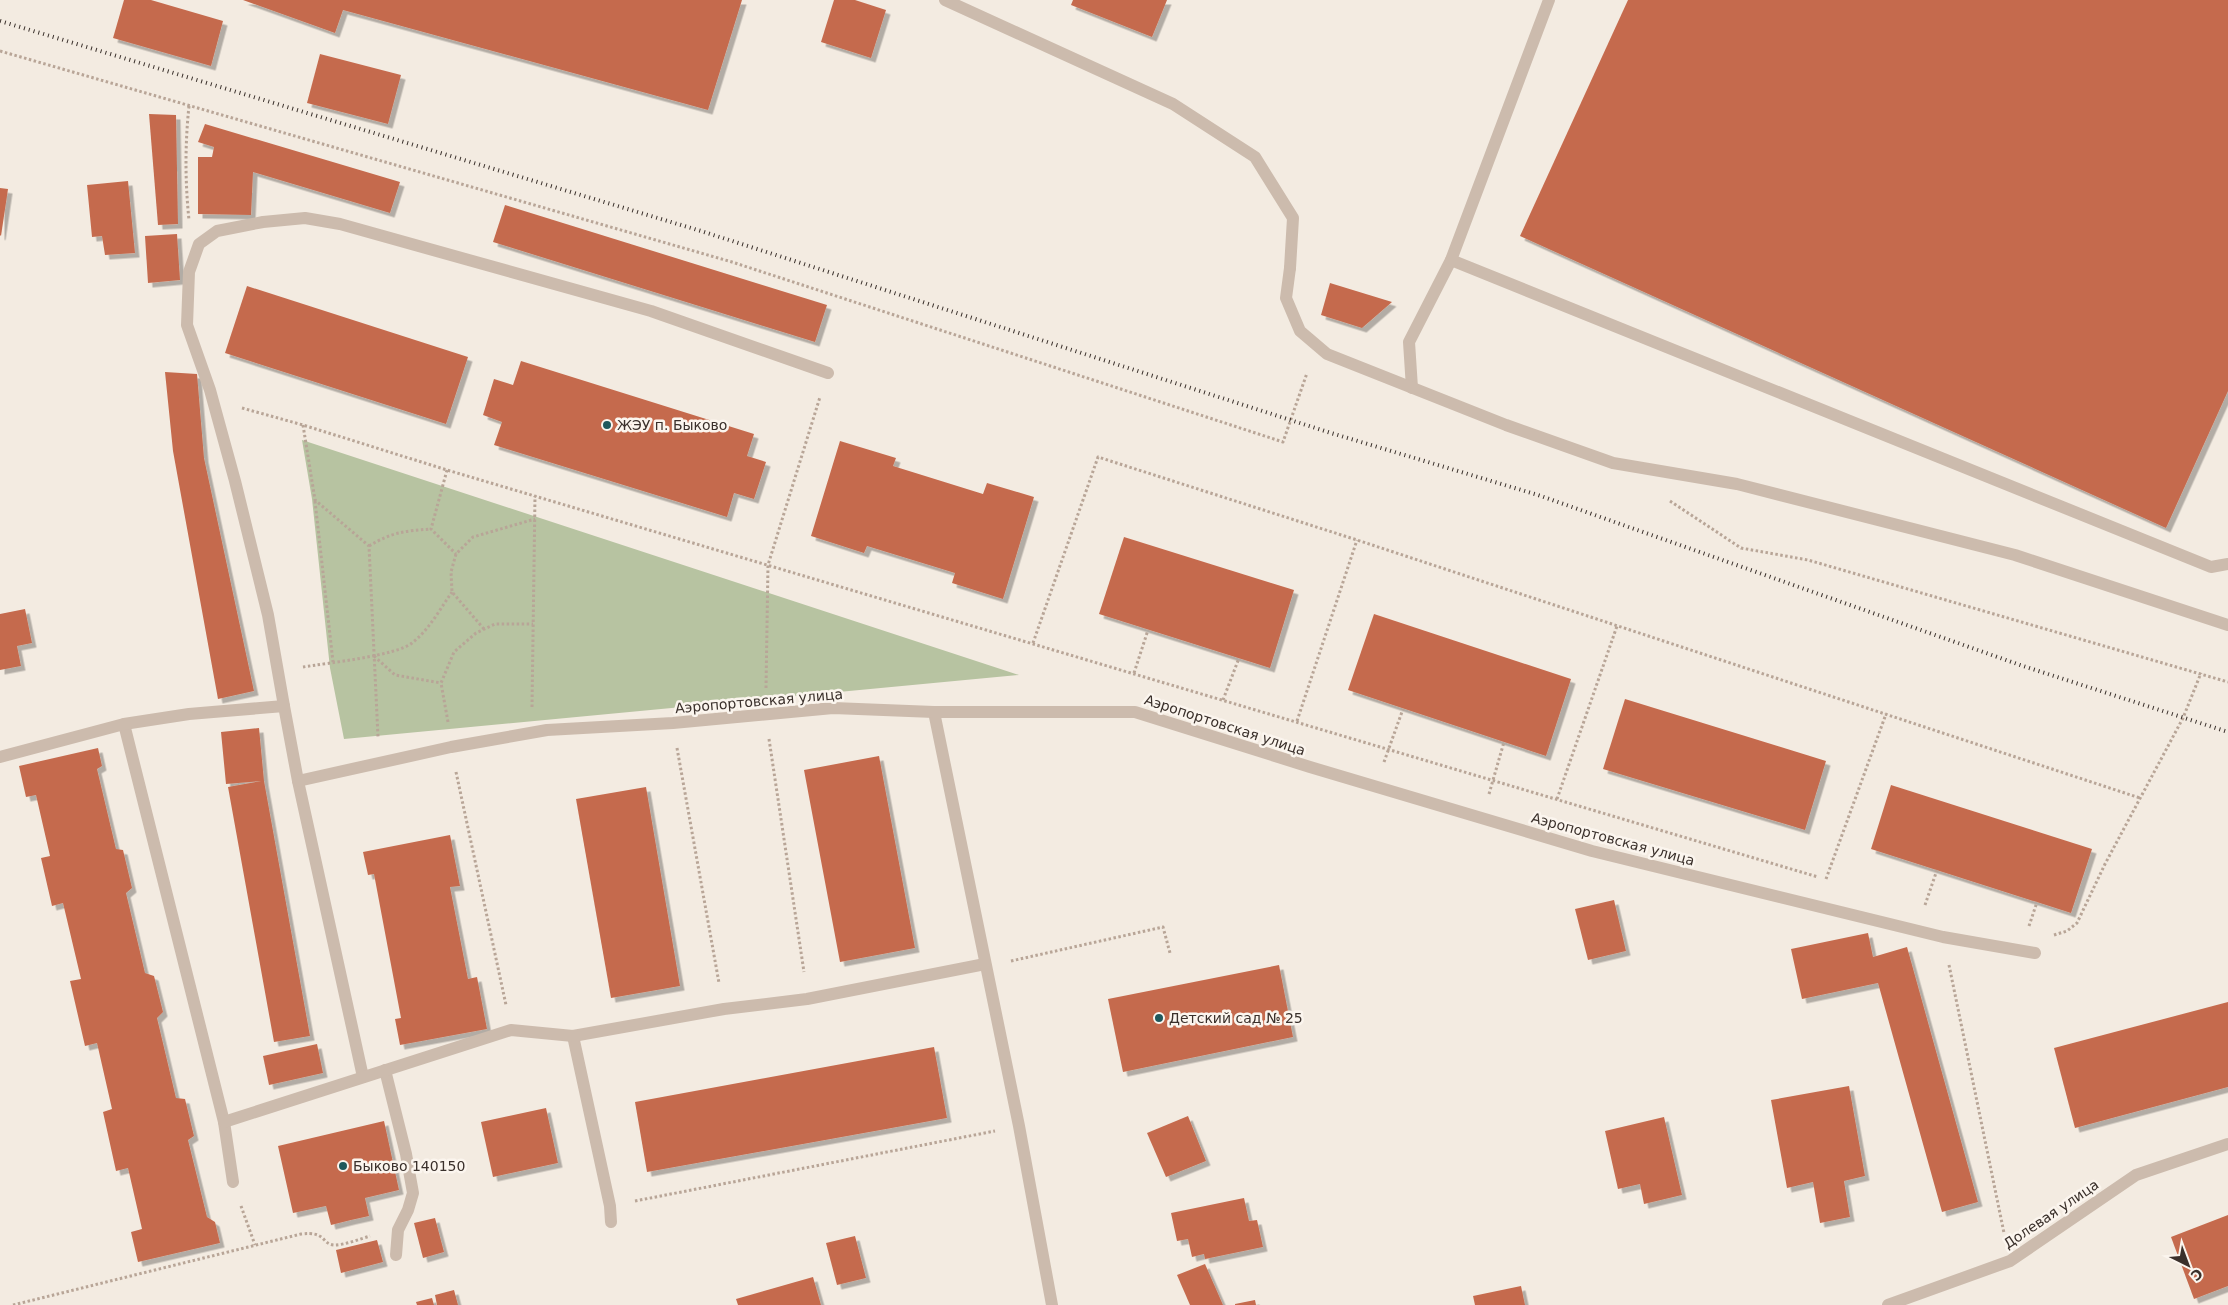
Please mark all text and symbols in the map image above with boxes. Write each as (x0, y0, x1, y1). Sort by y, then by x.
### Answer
place label: ЖЭУ п. Быково (617, 417, 727, 433)
marker: ЖЭУ п. Быково (601, 419, 613, 431)
street label: Аэропортовская улица (674, 686, 844, 716)
street label: Аэропортовская улица (1142, 691, 1308, 759)
street label: Аэропортовская улица (1530, 809, 1696, 869)
place label: Детский сад № 25 (1169, 1010, 1303, 1026)
marker: Детский сад № 25 (1153, 1012, 1165, 1024)
place label: Быково 140150 (353, 1158, 465, 1174)
marker: Быково 140150 (337, 1160, 349, 1172)
street label: Долевая улица (2000, 1176, 2102, 1252)
north arrow (2163, 1240, 2213, 1290)
text: С (2188, 1265, 2206, 1284)

